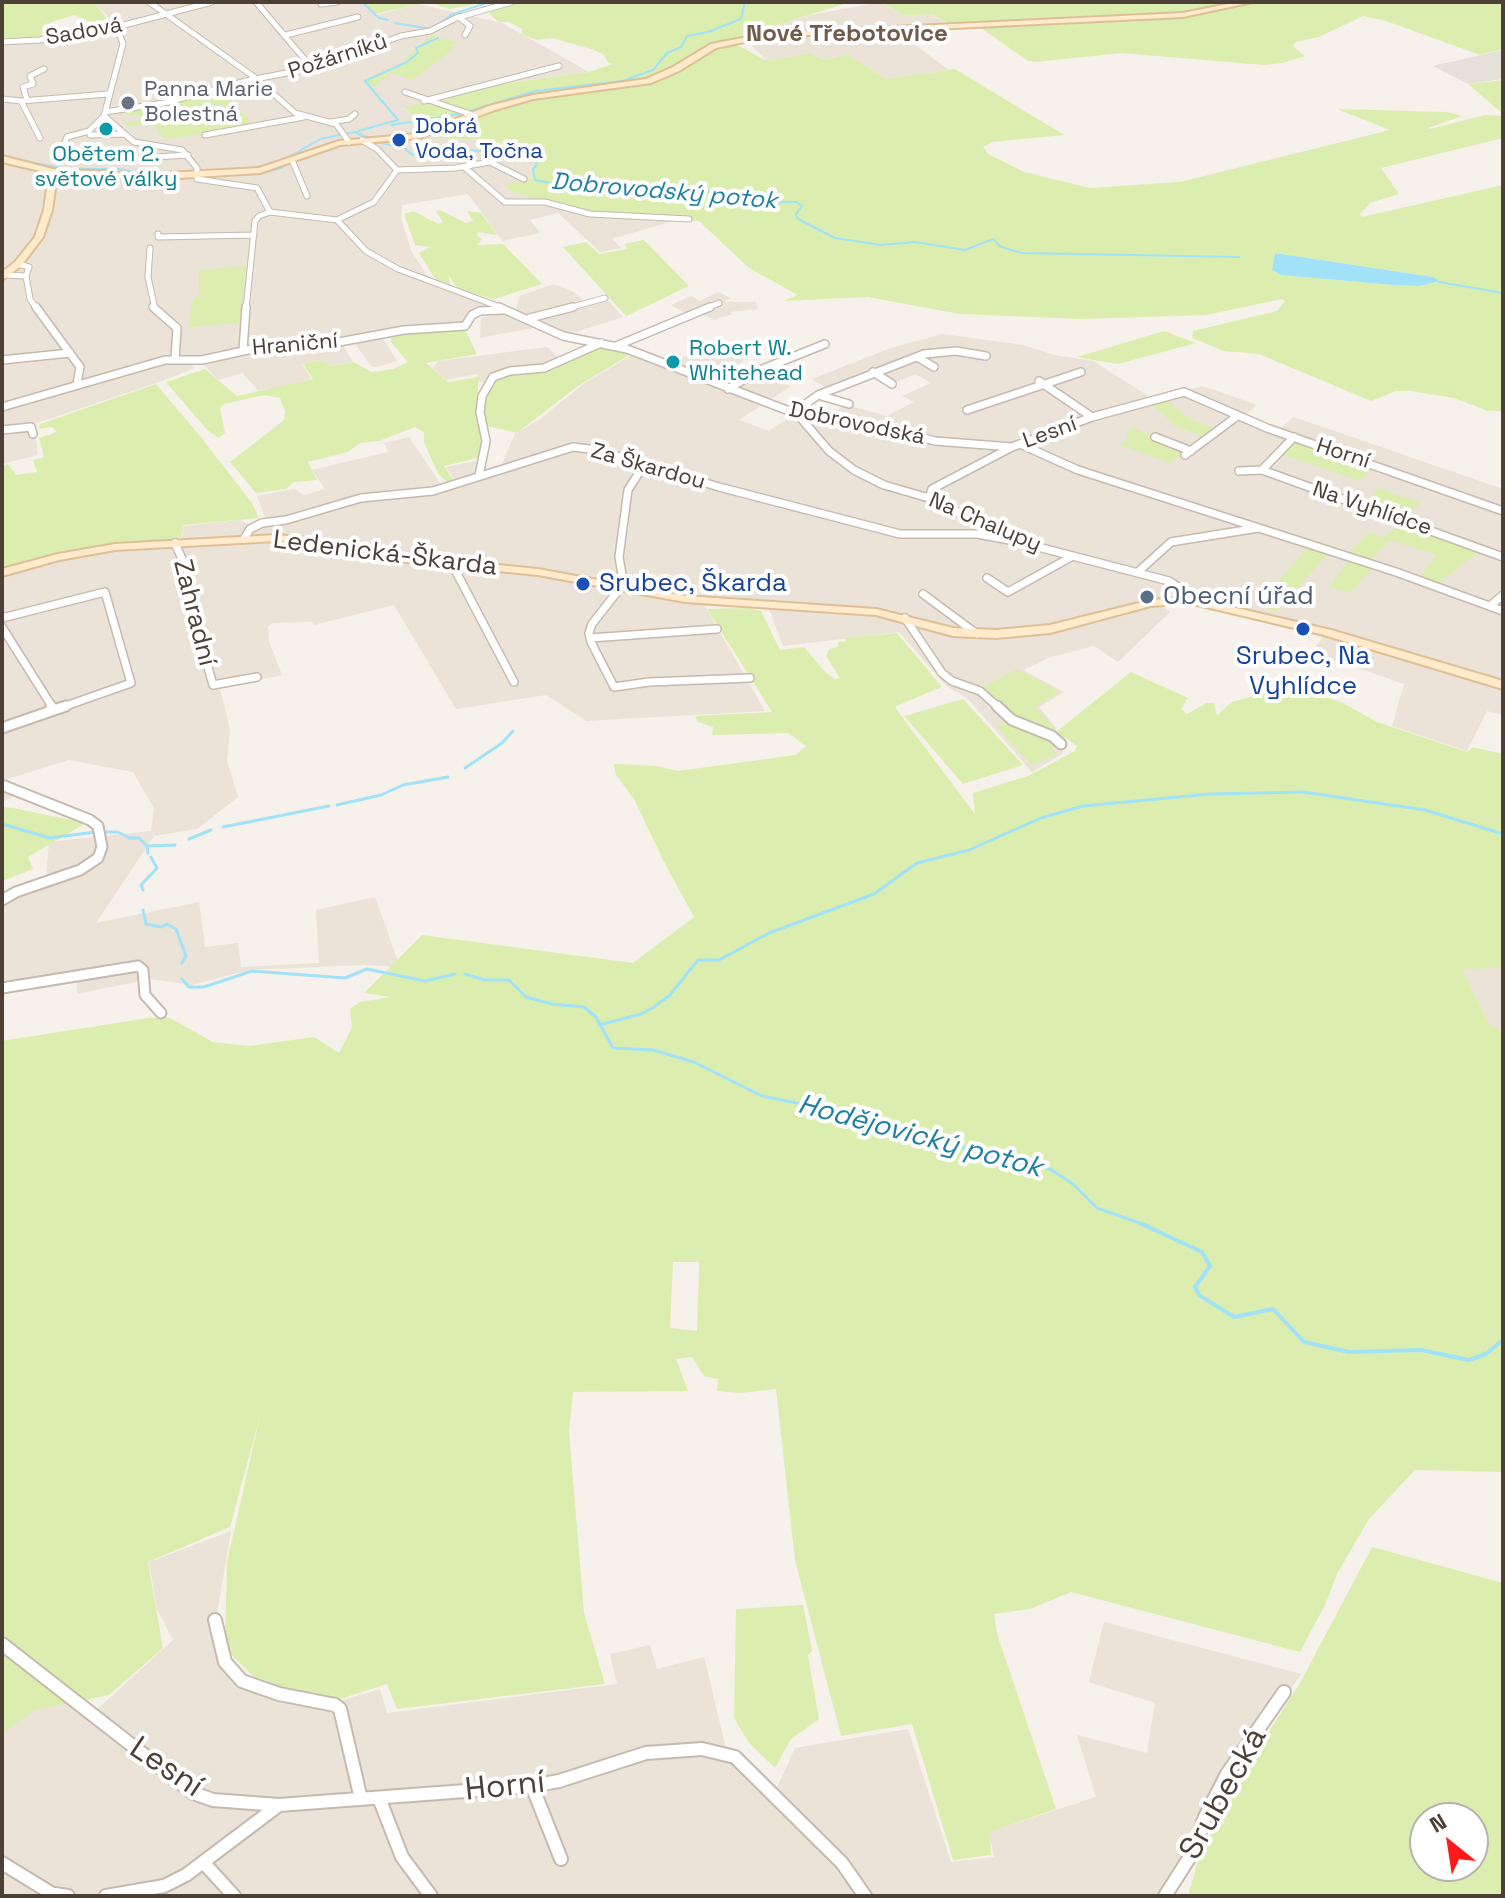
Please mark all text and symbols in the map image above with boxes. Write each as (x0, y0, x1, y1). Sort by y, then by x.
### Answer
street label: Sadová (44, 12, 124, 52)
district label: Nové Třebotovice (746, 20, 948, 48)
street label: Požárníků (285, 29, 391, 85)
place label: Panna Marie Bolestná (144, 77, 273, 128)
marker: Panna Marie Bolestná (119, 94, 137, 112)
place label: Dobrá Voda, Točna (415, 114, 543, 166)
marker: Obětem 2. světové války (97, 120, 115, 138)
marker: Dobrá Voda, Točna (390, 131, 408, 149)
place label: Obětem 2. světové války (34, 142, 178, 194)
water label: Dobrovodský potok (550, 168, 778, 216)
street label: Hraniční (251, 328, 339, 362)
place label: Robert W. Whitehead (689, 336, 803, 388)
marker: Robert W. Whitehead (664, 353, 682, 371)
street label: Dobrovodská (787, 397, 927, 451)
street label: Lesní (1019, 411, 1081, 455)
street label: Horní (1313, 433, 1373, 475)
street label: Za Škardou (588, 438, 708, 496)
street label: Na Vyhlídce (1309, 476, 1435, 542)
street label: Na Chalupy (925, 487, 1045, 559)
street label: Ledenická-Škarda (271, 525, 499, 583)
street label: Zahradní (166, 556, 222, 670)
place label: Srubec, Škarda (599, 568, 787, 600)
marker: Srubec, Škarda (574, 575, 592, 593)
place label: Obecní úřad (1163, 581, 1314, 613)
marker: Obecní úřad (1138, 588, 1156, 606)
marker: Srubec, Na Vyhlídce (1294, 620, 1312, 638)
place label: Srubec, Na Vyhlídce (1236, 641, 1370, 702)
water label: Hodějovický potok (794, 1088, 1046, 1186)
street label: Srubecká (1172, 1721, 1276, 1867)
street label: Lesní (122, 1730, 210, 1806)
street label: Horní (463, 1764, 547, 1810)
north arrow (1409, 1802, 1489, 1882)
text: N (1425, 1807, 1451, 1839)

